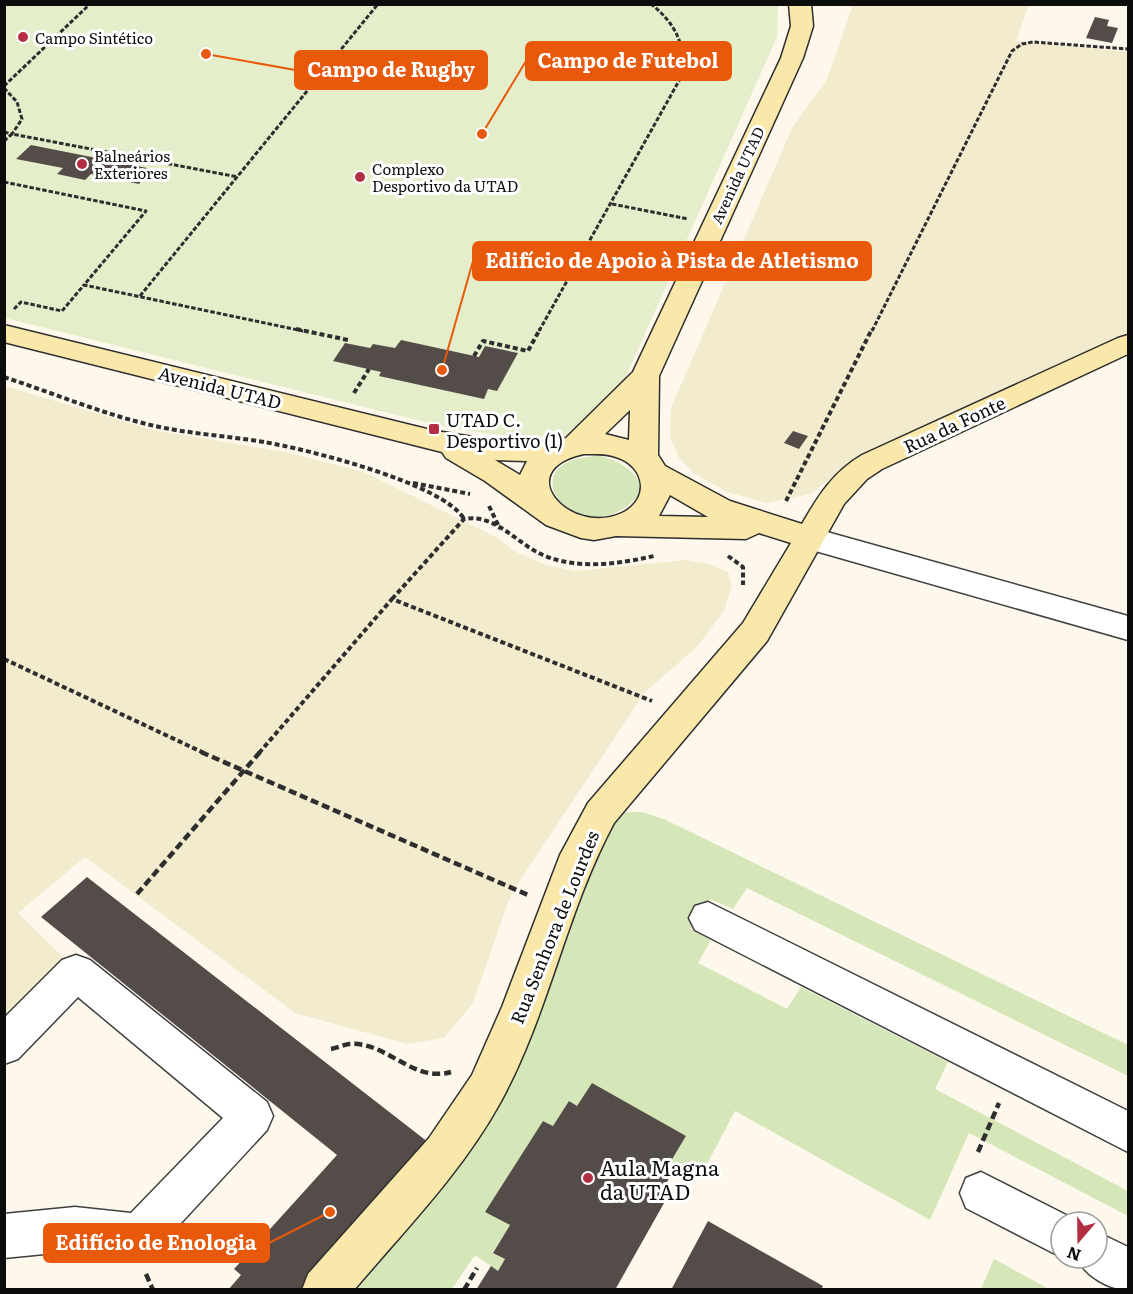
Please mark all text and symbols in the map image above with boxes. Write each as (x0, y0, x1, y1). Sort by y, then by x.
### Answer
place label: Campo Sintético (35, 26, 153, 49)
marker: Campo Sintético (16, 30, 30, 44)
callout: Campo de Futebol (526, 42, 731, 80)
text: Campo de Futebol (538, 44, 718, 74)
callout: Campo de Rugby (295, 51, 487, 89)
text: Campo de Rugby (307, 53, 476, 83)
street label: Avenida UTAD (704, 122, 770, 228)
place label: Balneários Exteriores (94, 144, 170, 184)
marker: Balneários Exteriores (75, 157, 89, 171)
place label: Complexo Desportivo da UTAD (372, 157, 518, 197)
marker: Complexo Desportivo da UTAD (353, 170, 367, 184)
callout: Edifício de Apoio à Pista de Atletismo (473, 242, 871, 280)
text: Edifício de Apoio à Pista de Atletismo (485, 244, 859, 274)
street label: Avenida UTAD (155, 359, 285, 415)
street label: Rua da Fonte (898, 389, 1010, 459)
place label: UTAD C. Desportivo (1) (446, 406, 563, 454)
marker: UTAD C. Desportivo (1) (427, 422, 441, 436)
street label: Rua Senhora de Lourdes (503, 826, 605, 1028)
place label: Aula Magna da UTAD (600, 1151, 720, 1206)
marker: Aula Magna da UTAD (581, 1171, 595, 1185)
north arrow (1049, 1210, 1109, 1270)
callout: Edifício de Enologia (44, 1224, 269, 1262)
text: Edifício de Enologia (55, 1226, 257, 1256)
text: N (1063, 1241, 1084, 1269)

